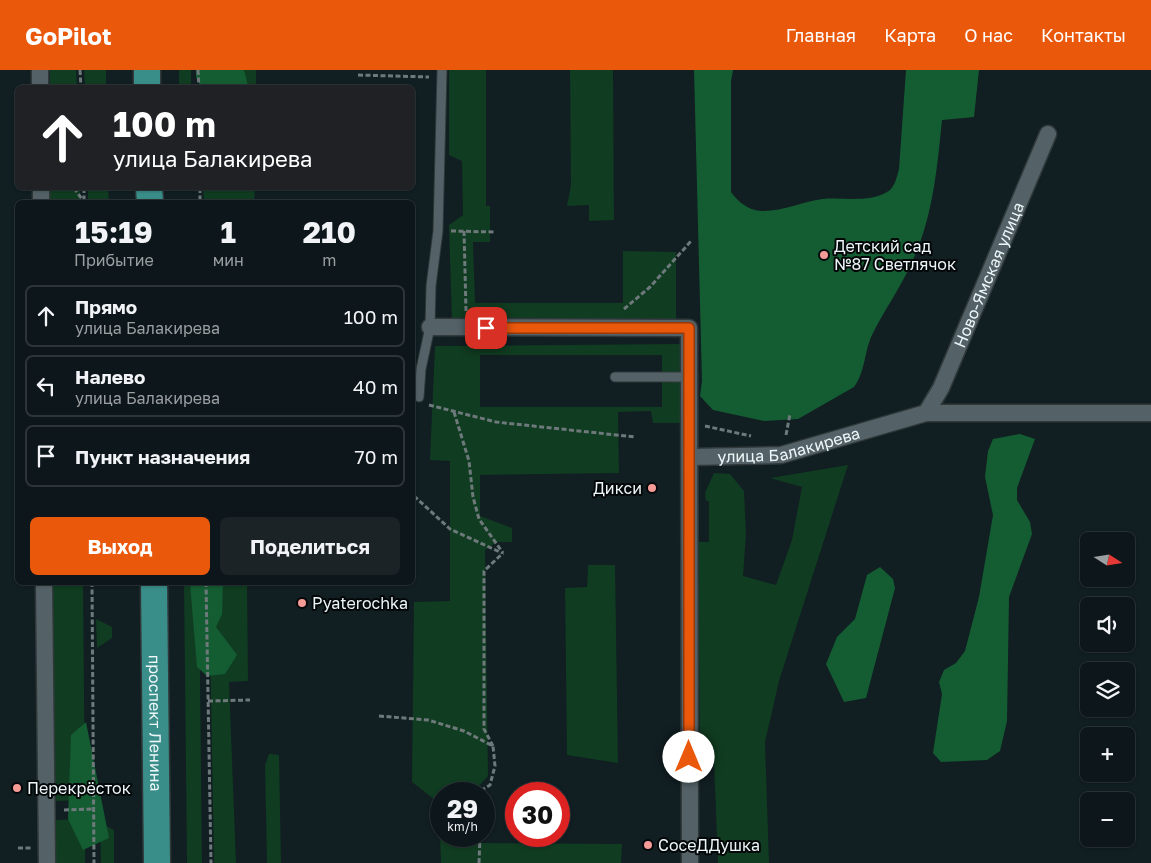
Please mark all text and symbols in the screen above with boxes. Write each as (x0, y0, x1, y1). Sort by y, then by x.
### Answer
text: GoPilot (25, 21, 112, 50)
text: Главная (786, 24, 856, 46)
text: Карта (884, 24, 936, 46)
text: О нас (964, 24, 1013, 46)
text: Контакты (1041, 24, 1126, 46)
text: 100 m (113, 103, 216, 145)
icon: ahead (30, 105, 95, 170)
text: улица Балакирева (113, 145, 313, 172)
street label: Ново-Ямская улица (949, 199, 1028, 351)
text: 15:19 (75, 214, 153, 250)
text: 1 (220, 214, 236, 250)
text: 210 (303, 214, 356, 250)
place label: Детский сад №87 Светлячок (834, 236, 956, 274)
marker: Детский сад №87 Светлячок (818, 249, 830, 261)
text: Прибытие (74, 250, 154, 270)
text: мин (213, 250, 244, 270)
text: m (322, 250, 336, 270)
text: Прямо (75, 295, 137, 318)
icon: ahead (32, 302, 60, 330)
text: 100 m (344, 305, 398, 328)
pin (465, 307, 507, 349)
icon: arrive (472, 314, 500, 342)
text: улица Балакирева (75, 318, 220, 338)
text: Налево (75, 365, 145, 388)
icon: left (32, 372, 60, 400)
text: 40 m (353, 375, 398, 398)
text: улица Балакирева (75, 388, 220, 408)
street label: улица Балакирева (717, 423, 862, 466)
icon: arrive (32, 442, 60, 470)
text: Пункт назначения (75, 445, 250, 468)
text: 70 m (355, 445, 398, 468)
place label: Дикси (593, 478, 642, 498)
marker: Дикси (646, 482, 658, 494)
button: Выход (30, 517, 210, 575)
button: Поделиться (220, 517, 400, 575)
north arrow (1080, 532, 1135, 588)
map controls (1080, 532, 1135, 847)
place label: Pyaterochka (312, 593, 408, 613)
marker: Pyaterochka (296, 597, 308, 609)
button: sound (1080, 597, 1135, 652)
street label: проспект Ленина (145, 654, 166, 792)
button: layers (1080, 662, 1135, 717)
button: + (1080, 727, 1135, 782)
position arrow (662, 730, 714, 782)
place label: Перекрёсток (27, 778, 131, 798)
marker: Перекрёсток (11, 782, 23, 794)
speed limit sign: 30 (505, 782, 570, 847)
button: − (1080, 792, 1135, 847)
text: 29 (447, 793, 478, 824)
text: km/h (447, 819, 478, 834)
place label: СосеДДушка (658, 835, 760, 855)
marker: СосеДДушка (642, 839, 654, 851)

